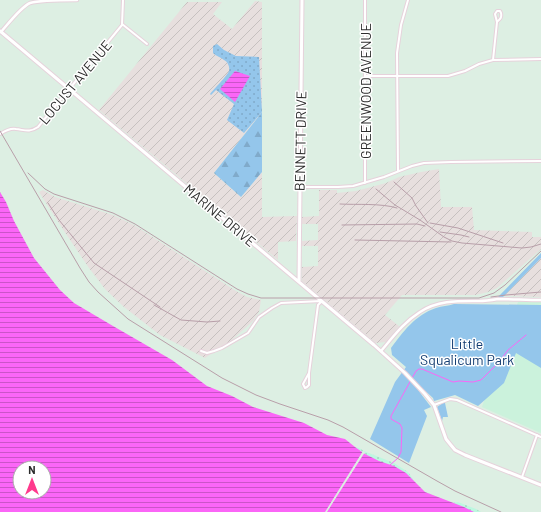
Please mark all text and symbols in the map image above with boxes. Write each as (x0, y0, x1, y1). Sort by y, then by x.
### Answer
street label: GREENWOOD AVENUE (357, 23, 374, 159)
street label: LOCUST AVENUE (35, 37, 115, 127)
street label: BENNETT DRIVE (291, 91, 309, 191)
street label: MARINE DRIVE (181, 180, 259, 250)
park label: Little Squalicum Park (420, 335, 514, 368)
north arrow (12, 460, 52, 500)
text: N (28, 463, 36, 476)

